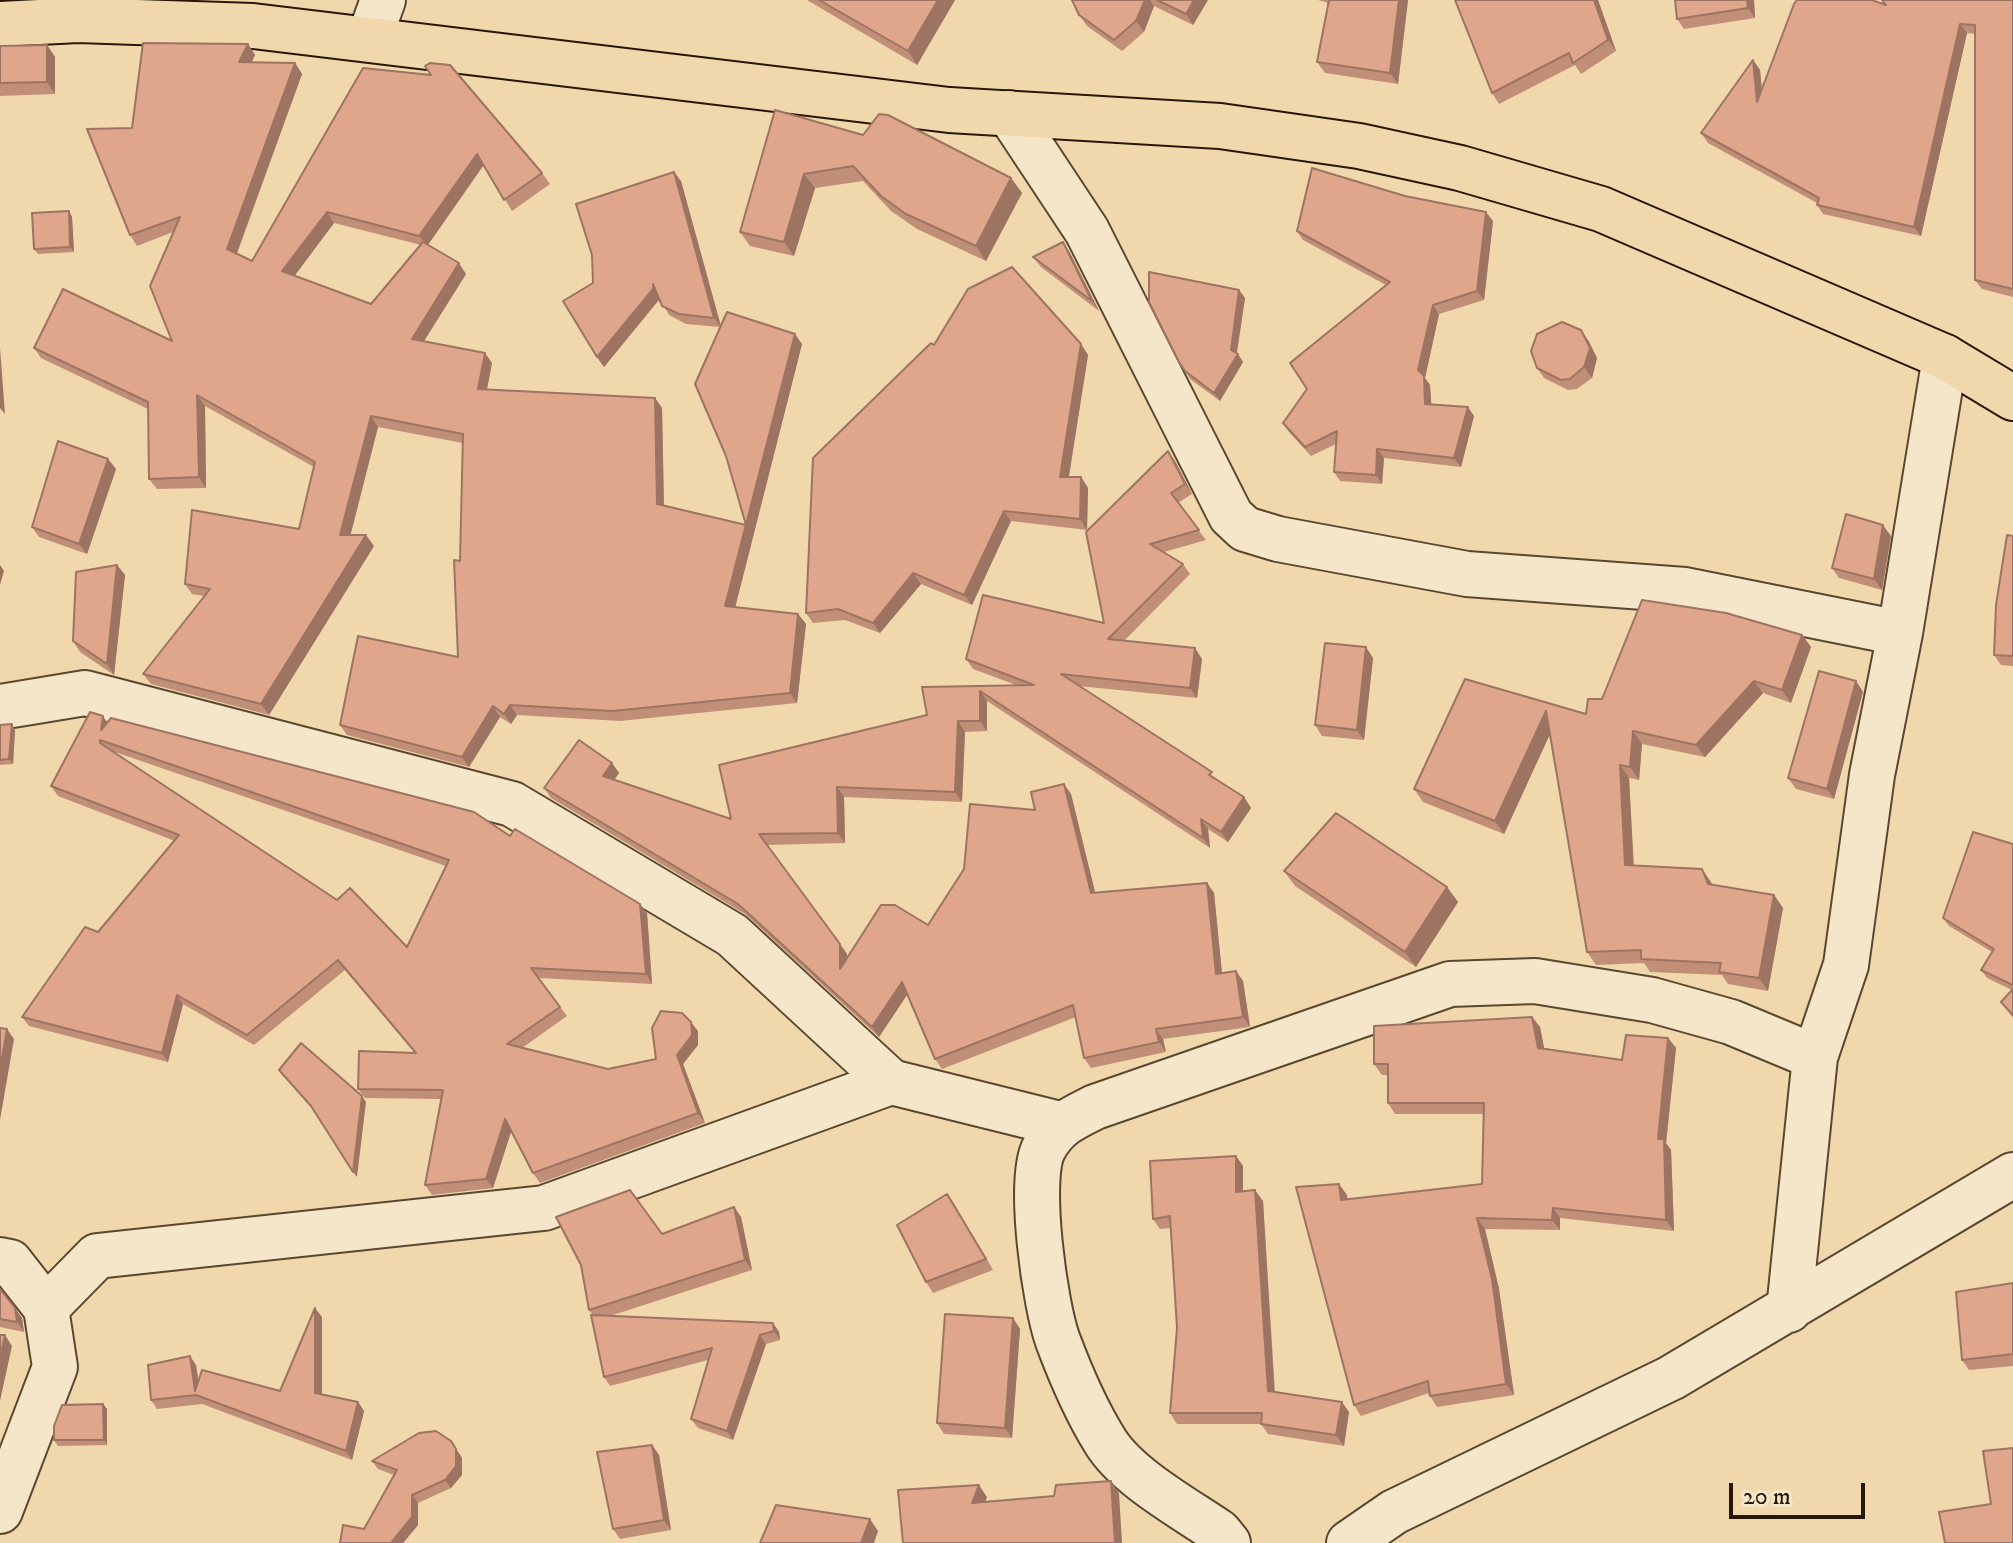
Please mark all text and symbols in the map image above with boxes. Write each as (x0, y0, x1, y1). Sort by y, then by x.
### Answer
scale bar (1733, 1467, 1869, 1517)
text: 20 m (1743, 1482, 1791, 1512)

